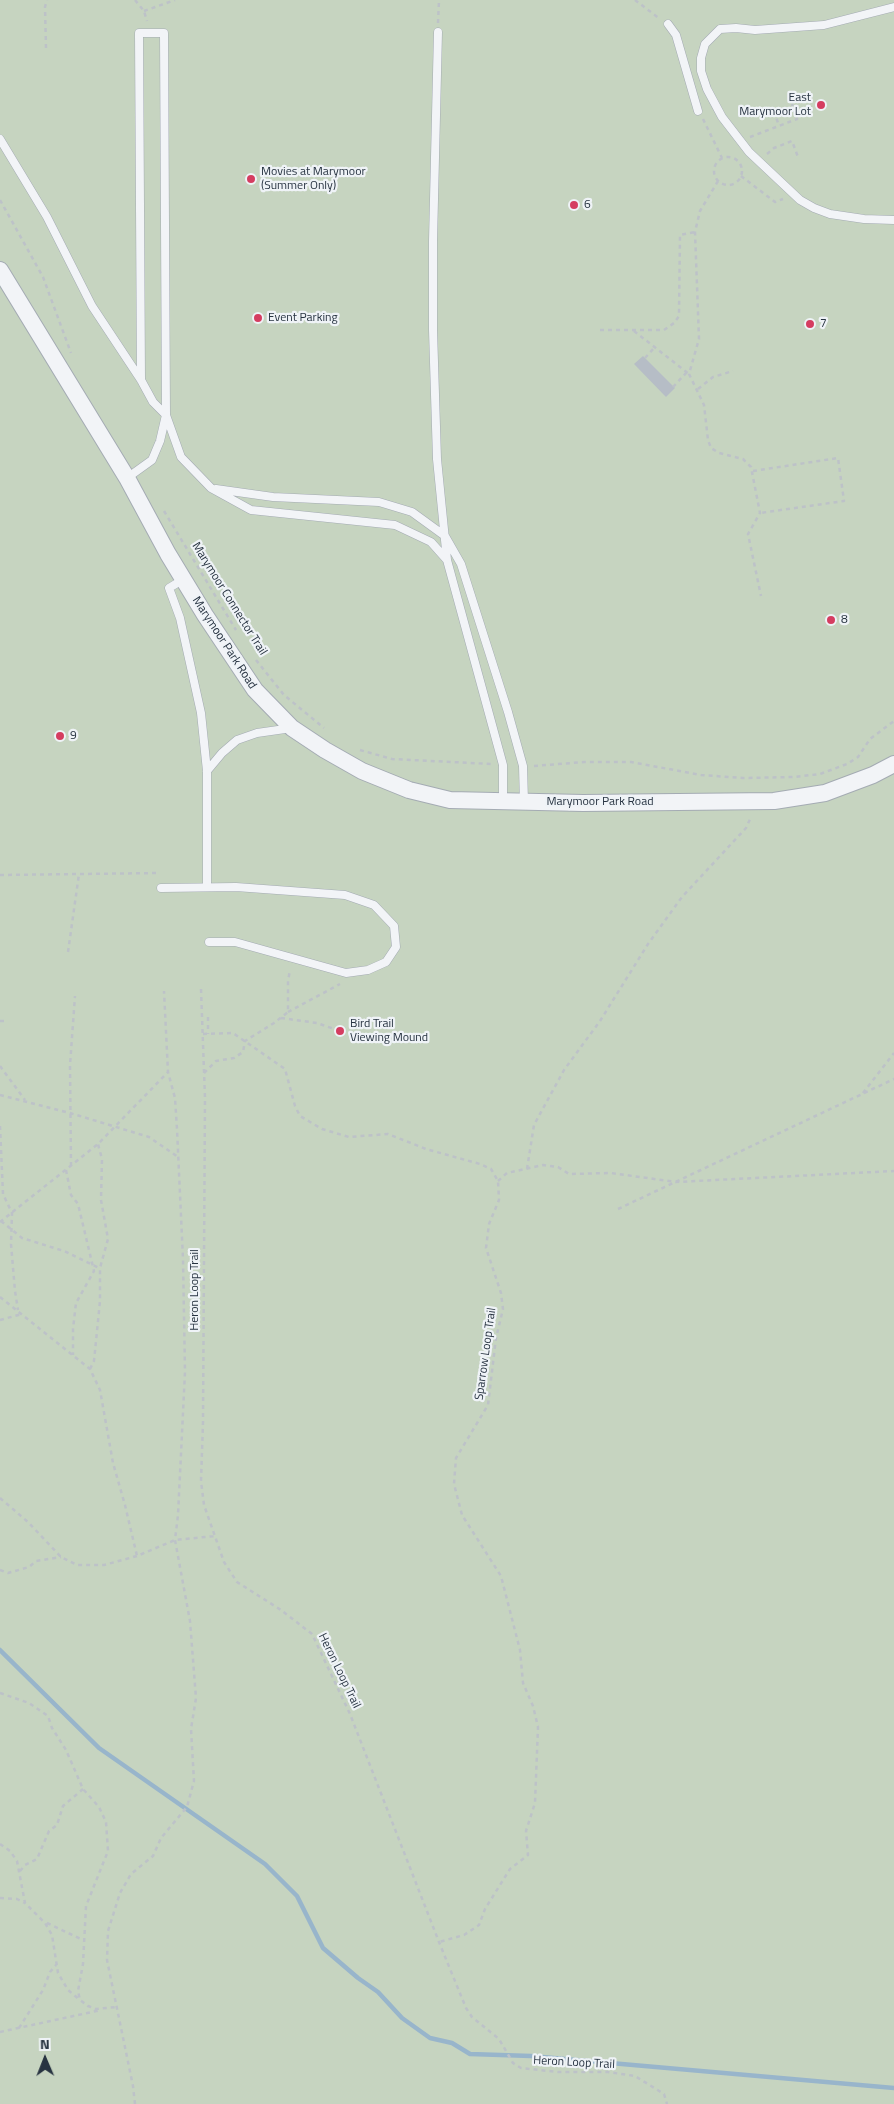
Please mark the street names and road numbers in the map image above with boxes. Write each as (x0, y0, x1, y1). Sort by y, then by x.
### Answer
street label: Marymoor Connector Trail (188, 540, 270, 658)
street label: Marymoor Park Road (189, 594, 259, 692)
street label: Marymoor Park Road (546, 795, 654, 809)
street label: Heron Loop Trail (188, 1249, 202, 1331)
street label: Sparrow Loop Trail (472, 1307, 500, 1401)
street label: Heron Loop Trail (315, 1631, 363, 1711)
street label: Heron Loop Trail (533, 2054, 615, 2072)

